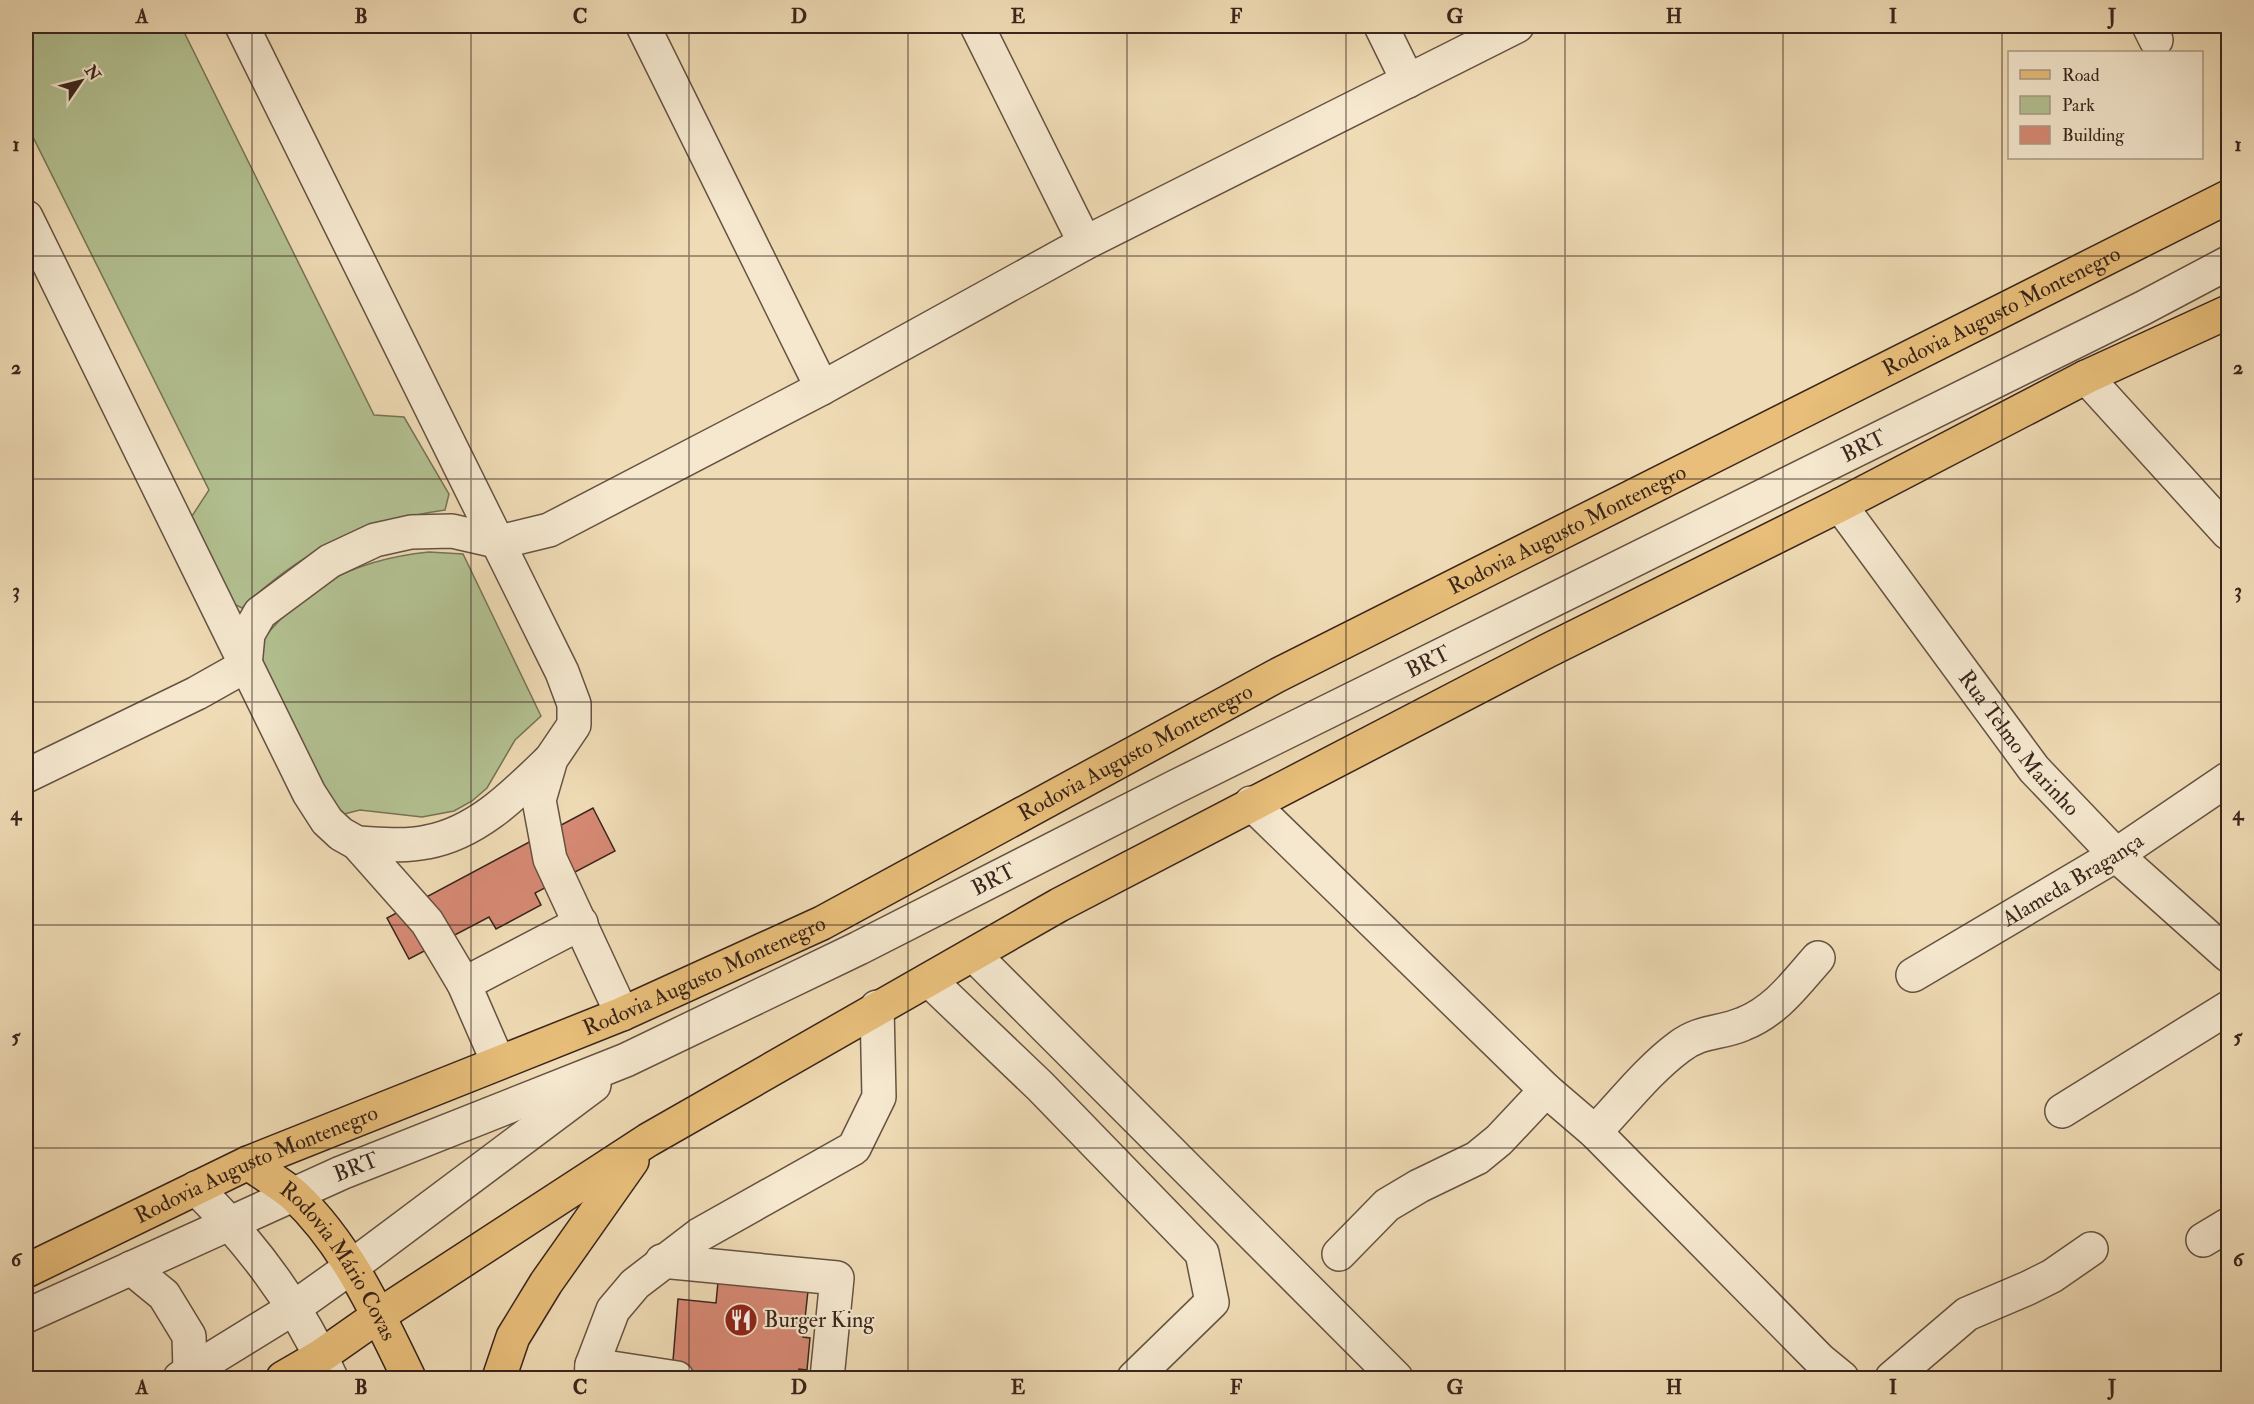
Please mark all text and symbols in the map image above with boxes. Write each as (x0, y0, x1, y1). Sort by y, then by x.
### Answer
text: A (135, 4, 149, 29)
text: B (354, 4, 368, 29)
text: C (573, 4, 587, 29)
text: D (791, 4, 807, 29)
text: E (1011, 4, 1026, 29)
text: F (1230, 4, 1243, 29)
text: G (1447, 4, 1464, 29)
text: H (1666, 4, 1682, 29)
text: I (1889, 4, 1897, 29)
text: J (2107, 4, 2116, 29)
north arrow (51, 51, 111, 111)
legend (2008, 51, 2203, 159)
text: N (80, 61, 105, 85)
text: Road (2062, 64, 2100, 87)
text: Park (2062, 94, 2095, 117)
text: Building (2062, 124, 2125, 147)
text: 1 (12, 132, 20, 157)
text: 1 (2234, 132, 2242, 157)
street label: Rodovia Augusto Montenegro (1878, 239, 2125, 383)
text: 2 (11, 355, 21, 380)
text: 2 (2233, 355, 2243, 380)
street label: BRT (1837, 423, 1891, 469)
street label: Rodovia Augusto Montenegro (1443, 458, 1691, 601)
text: 3 (12, 578, 20, 603)
text: 3 (2234, 578, 2242, 603)
street label: BRT (1401, 639, 1455, 685)
street label: Rua Telmo Marinho (1952, 665, 2085, 822)
street label: Rodovia Augusto Montenegro (1013, 677, 1258, 828)
text: 4 (10, 801, 23, 826)
text: 4 (2232, 801, 2245, 826)
street label: Alameda Bragança (1996, 826, 2150, 934)
street label: BRT (967, 856, 1021, 902)
street label: Rodovia Augusto Montenegro (579, 909, 830, 1042)
text: 5 (12, 1024, 22, 1049)
text: 5 (2234, 1024, 2244, 1049)
street label: Rodovia Augusto Montenegro (130, 1099, 382, 1230)
street label: BRT (329, 1145, 383, 1189)
street label: Rodovia Mário Covas (274, 1175, 403, 1345)
text: 6 (11, 1247, 23, 1272)
text: 6 (2233, 1247, 2245, 1272)
restaurant icon: Burger King (723, 1302, 759, 1338)
place label: Burger King (764, 1306, 875, 1334)
text: A (135, 1375, 149, 1400)
text: B (354, 1375, 368, 1400)
text: C (573, 1375, 587, 1400)
text: D (791, 1375, 807, 1400)
text: E (1011, 1375, 1026, 1400)
text: F (1230, 1375, 1243, 1400)
text: G (1447, 1375, 1464, 1400)
text: H (1666, 1375, 1682, 1400)
text: I (1889, 1375, 1897, 1400)
text: J (2107, 1375, 2116, 1400)

